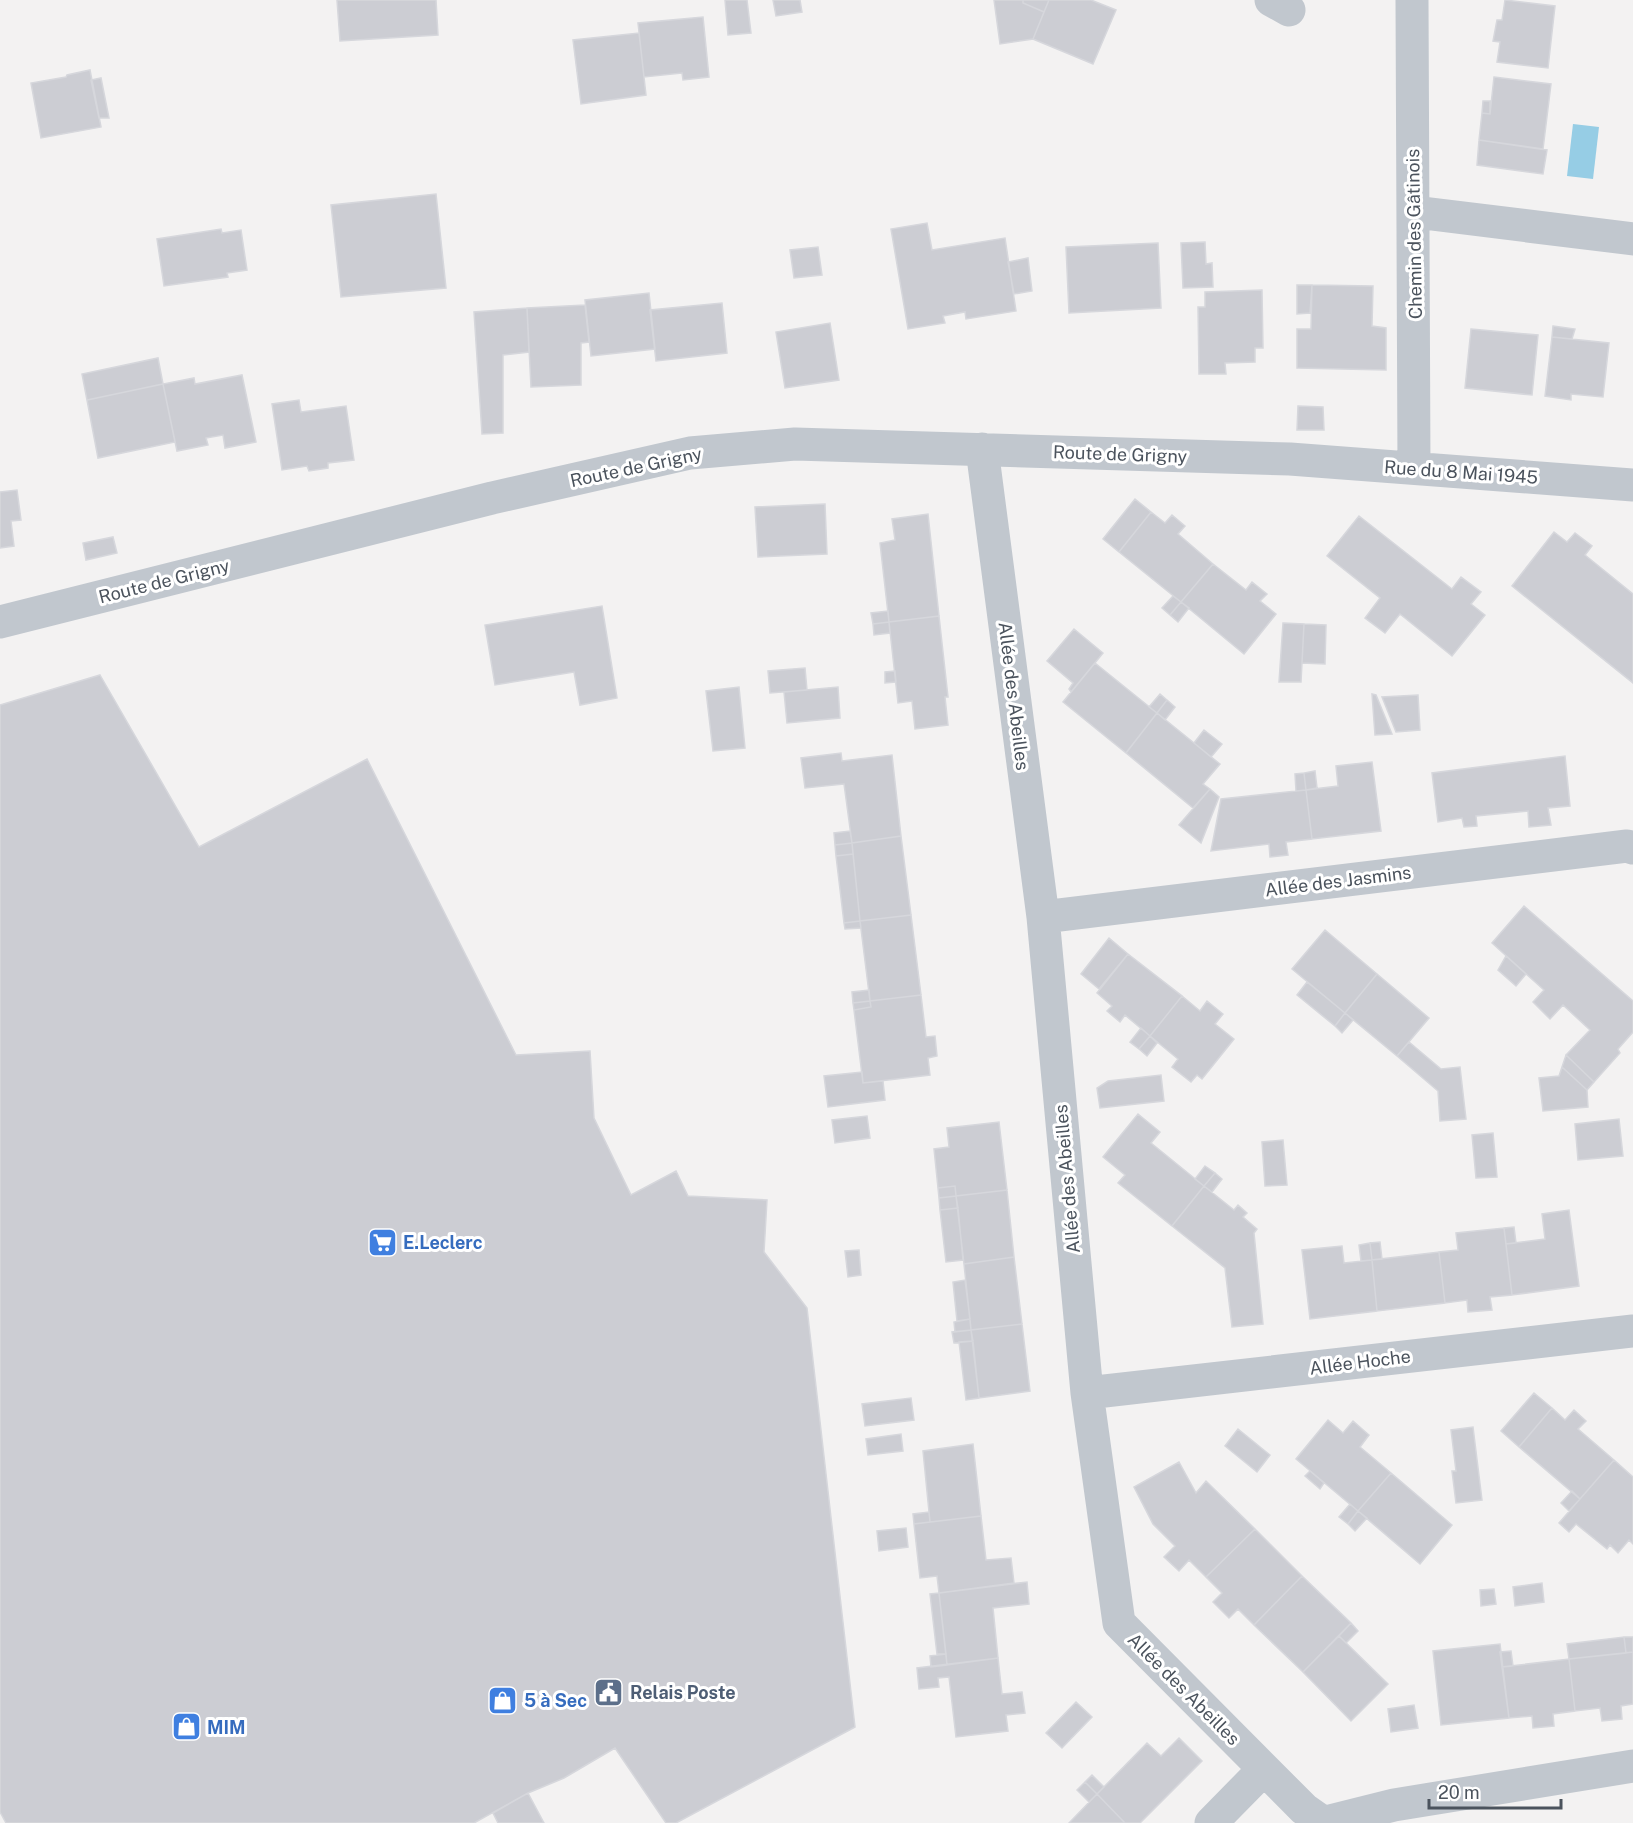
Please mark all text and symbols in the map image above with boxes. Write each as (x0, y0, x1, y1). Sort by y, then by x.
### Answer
street label: Chemin des Gâtinois (1402, 149, 1426, 319)
street label: Route de Grigny (1053, 441, 1188, 467)
street label: Route de Grigny (568, 443, 704, 491)
street label: Rue du 8 Mai 1945 (1383, 456, 1539, 488)
street label: Route de Grigny (96, 554, 232, 607)
street label: Allée des Abeilles (994, 621, 1034, 771)
street label: Allée des Jasmins (1264, 862, 1412, 900)
street label: Allée des Abeilles (1050, 1104, 1084, 1254)
supermarket icon: E.Leclerc (366, 1226, 398, 1258)
place label: E.Leclerc (403, 1232, 483, 1253)
street label: Allée Hoche (1308, 1345, 1412, 1379)
street label: Allée des Abeilles (1124, 1629, 1244, 1749)
public building icon: Relais Poste (593, 1676, 625, 1708)
place label: Relais Poste (630, 1682, 736, 1703)
shop icon: 5 à Sec (487, 1684, 519, 1716)
place label: 5 à Sec (524, 1690, 587, 1711)
shop icon: MIM (170, 1711, 202, 1743)
place label: MIM (207, 1717, 246, 1738)
scale bar (1429, 1772, 1561, 1810)
text: 20 m (1438, 1782, 1480, 1803)

